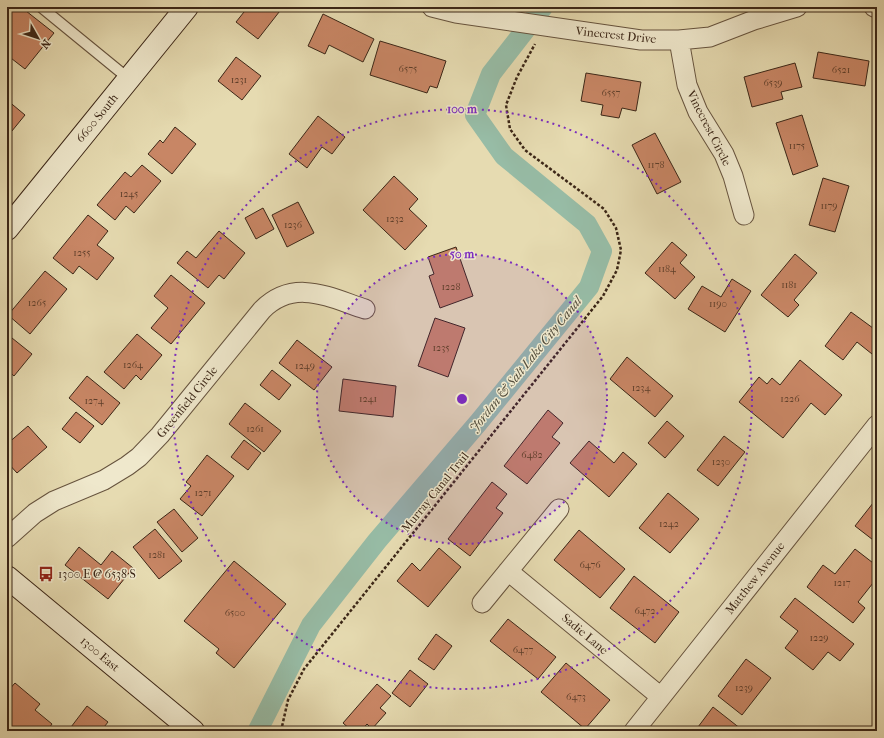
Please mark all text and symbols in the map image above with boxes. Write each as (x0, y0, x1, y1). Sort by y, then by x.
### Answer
north arrow (18, 18, 58, 58)
street label: Vinecrest Drive (574, 24, 657, 46)
text: N (37, 37, 53, 52)
house number: 6575 (399, 63, 417, 75)
house number: 6521 (832, 64, 850, 76)
house number: 1231 (231, 74, 247, 86)
house number: 6539 (763, 77, 783, 89)
house number: 6557 (602, 87, 621, 99)
street label: Vinecrest Circle (684, 87, 734, 168)
street label: 6600 South (73, 91, 121, 145)
text: 100 m (447, 102, 478, 116)
house number: 1175 (789, 140, 805, 152)
house number: 1178 (648, 159, 665, 171)
house number: 1245 (120, 188, 138, 200)
house number: 1179 (820, 200, 838, 212)
house number: 1232 (386, 213, 404, 225)
house number: 1236 (284, 219, 303, 231)
house number: 1255 (73, 247, 91, 259)
text: 50 m (450, 247, 475, 261)
house number: 1184 (658, 263, 677, 275)
house number: 1181 (781, 279, 797, 291)
house number: 1228 (442, 281, 460, 293)
water label: Jordan & Salt Lake City Canal (466, 292, 586, 435)
house number: 1265 (28, 297, 46, 309)
house number: 1190 (709, 298, 727, 310)
house number: 1235 (432, 342, 450, 354)
house number: 1264 (123, 359, 144, 371)
house number: 1249 (295, 360, 315, 372)
street label: Greenfield Circle (154, 363, 220, 441)
house number: 1234 (632, 382, 651, 394)
centre of rings (455, 392, 469, 406)
house number: 1241 (359, 393, 377, 405)
house number: 1226 (780, 393, 800, 405)
house number: 1274 (84, 395, 105, 407)
house number: 1261 (246, 423, 264, 435)
street label: Murray Canal Trail (398, 449, 472, 535)
house number: 6482 (521, 449, 543, 461)
house number: 1230 (712, 456, 730, 468)
house number: 1271 (194, 487, 212, 499)
house number: 1242 (659, 518, 679, 530)
street label: Matthew Avenue (722, 539, 788, 617)
house number: 1281 (148, 549, 166, 561)
house number: 6476 (579, 559, 601, 571)
bus stop icon: 1300 E @ 6538 S (37, 565, 55, 583)
place label: 1300 E @ 6538 S (58, 567, 136, 581)
house number: 1217 (833, 577, 851, 589)
house number: 6472 (635, 605, 655, 617)
house number: 6500 (225, 607, 245, 619)
street label: Sadie Lane (559, 611, 611, 657)
house number: 1229 (809, 632, 829, 644)
street label: 1300 East (78, 634, 123, 675)
house number: 6477 (513, 644, 533, 656)
house number: 1239 (735, 682, 753, 694)
house number: 6473 (566, 691, 586, 703)

